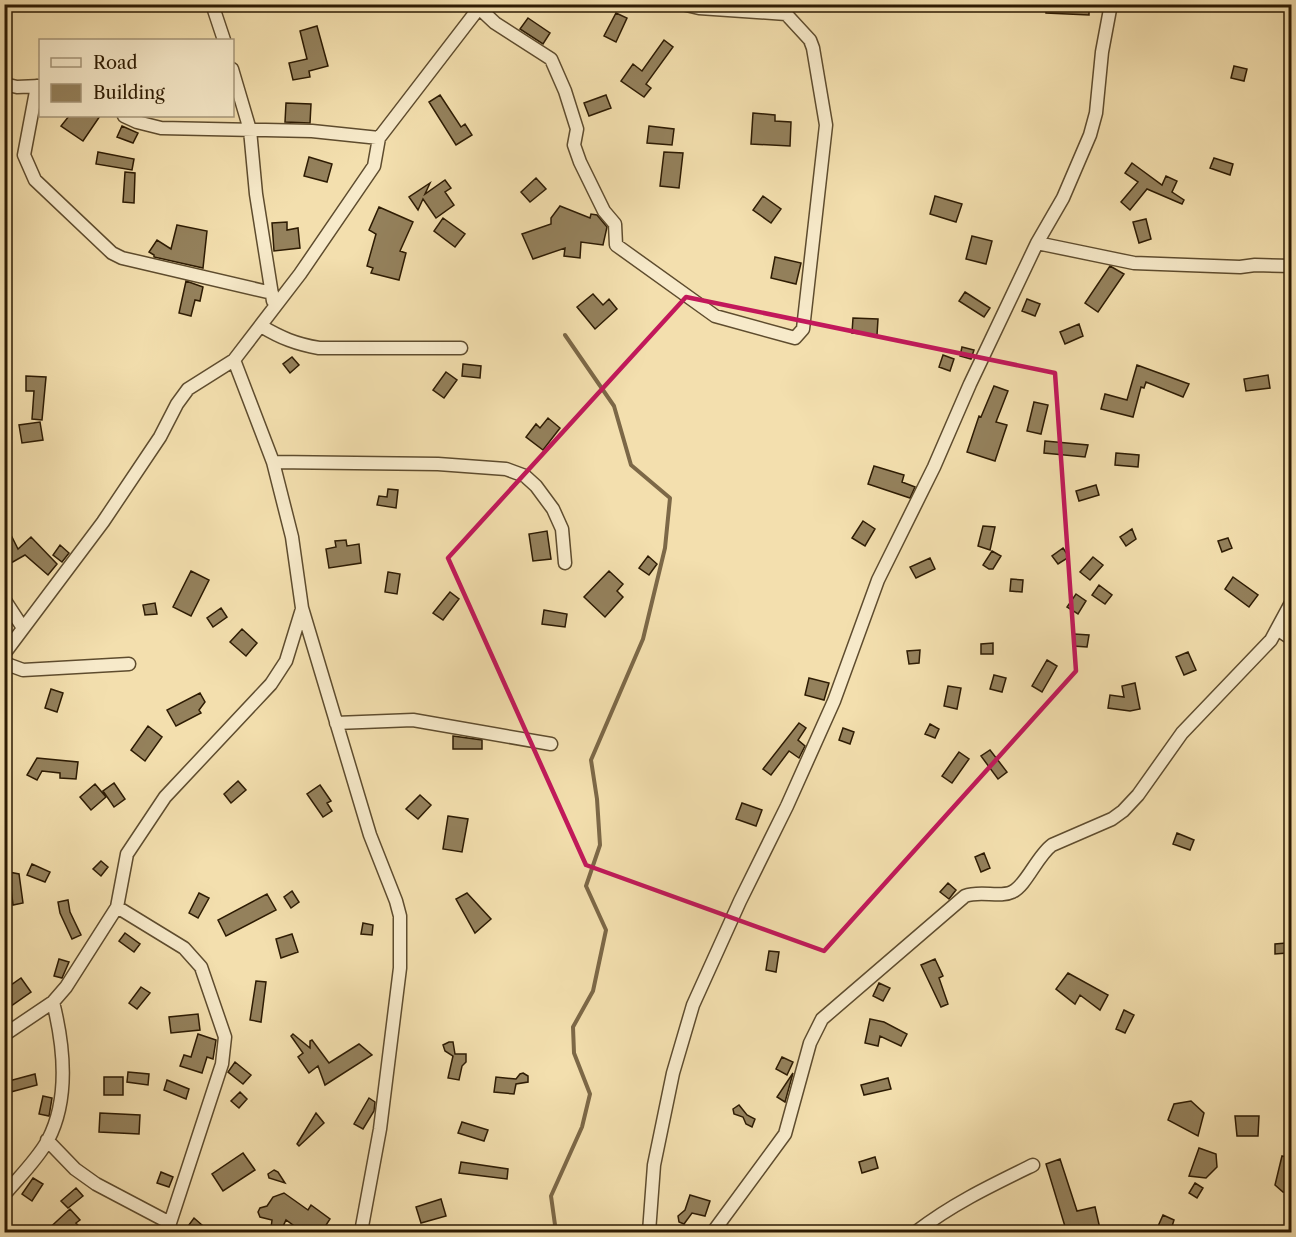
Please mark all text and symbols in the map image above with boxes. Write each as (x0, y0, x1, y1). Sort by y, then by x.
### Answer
legend (39, 39, 234, 117)
text: Road (93, 52, 138, 74)
text: Building (93, 82, 165, 104)

